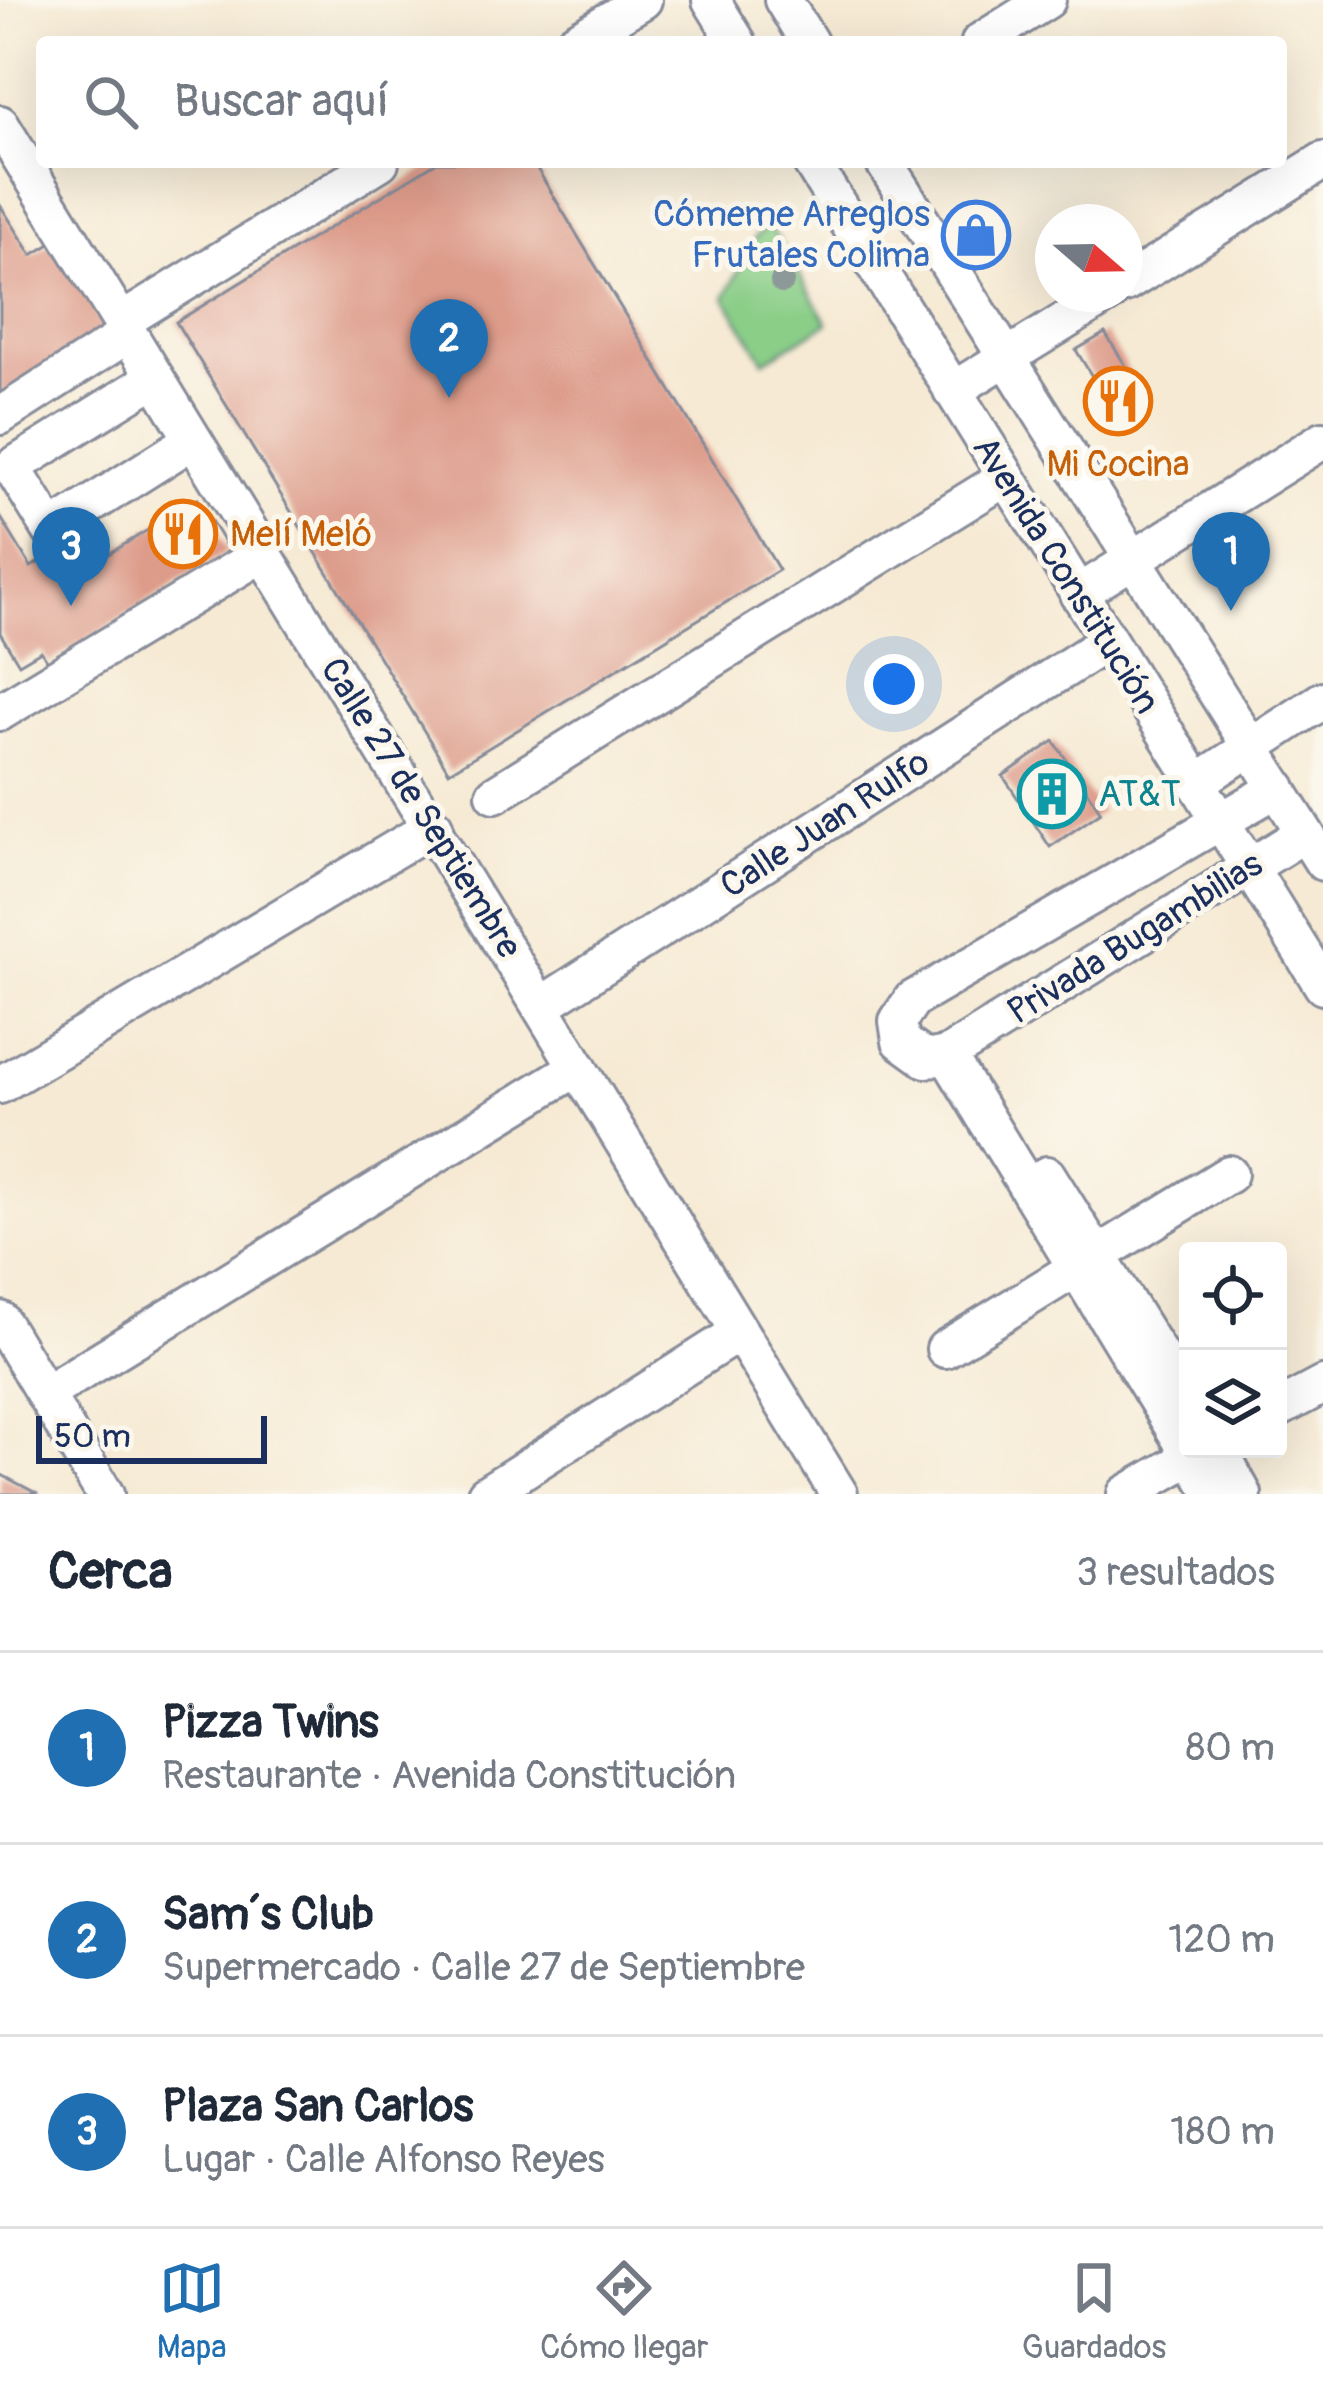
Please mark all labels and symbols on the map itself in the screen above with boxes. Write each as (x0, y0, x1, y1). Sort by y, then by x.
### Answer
place label: Cómeme Arreglos Frutales Colima (653, 192, 930, 278)
shop icon: Cómeme Arreglos Frutales Colima (941, 200, 1011, 270)
north arrow (1035, 204, 1143, 312)
pin: 2 (410, 299, 488, 398)
restaurant icon: Mi Cocina (1083, 366, 1153, 436)
street label: Avenida Constitución (962, 428, 1170, 722)
place label: Mi Cocina (1046, 442, 1190, 487)
restaurant icon: Melí Meló (148, 499, 218, 569)
pin: 3 (32, 507, 110, 606)
place label: Melí Meló (230, 512, 372, 557)
pin: 1 (1192, 512, 1270, 611)
street label: Calle 27 de Septiembre (310, 649, 532, 967)
your location (864, 654, 924, 714)
street label: Calle Juan Rulfo (712, 740, 938, 908)
building icon: AT&T (1017, 759, 1087, 829)
place label: AT&T (1098, 772, 1181, 817)
street label: Privada Bugambilias (999, 842, 1271, 1034)
scale bar (36, 1410, 267, 1463)

